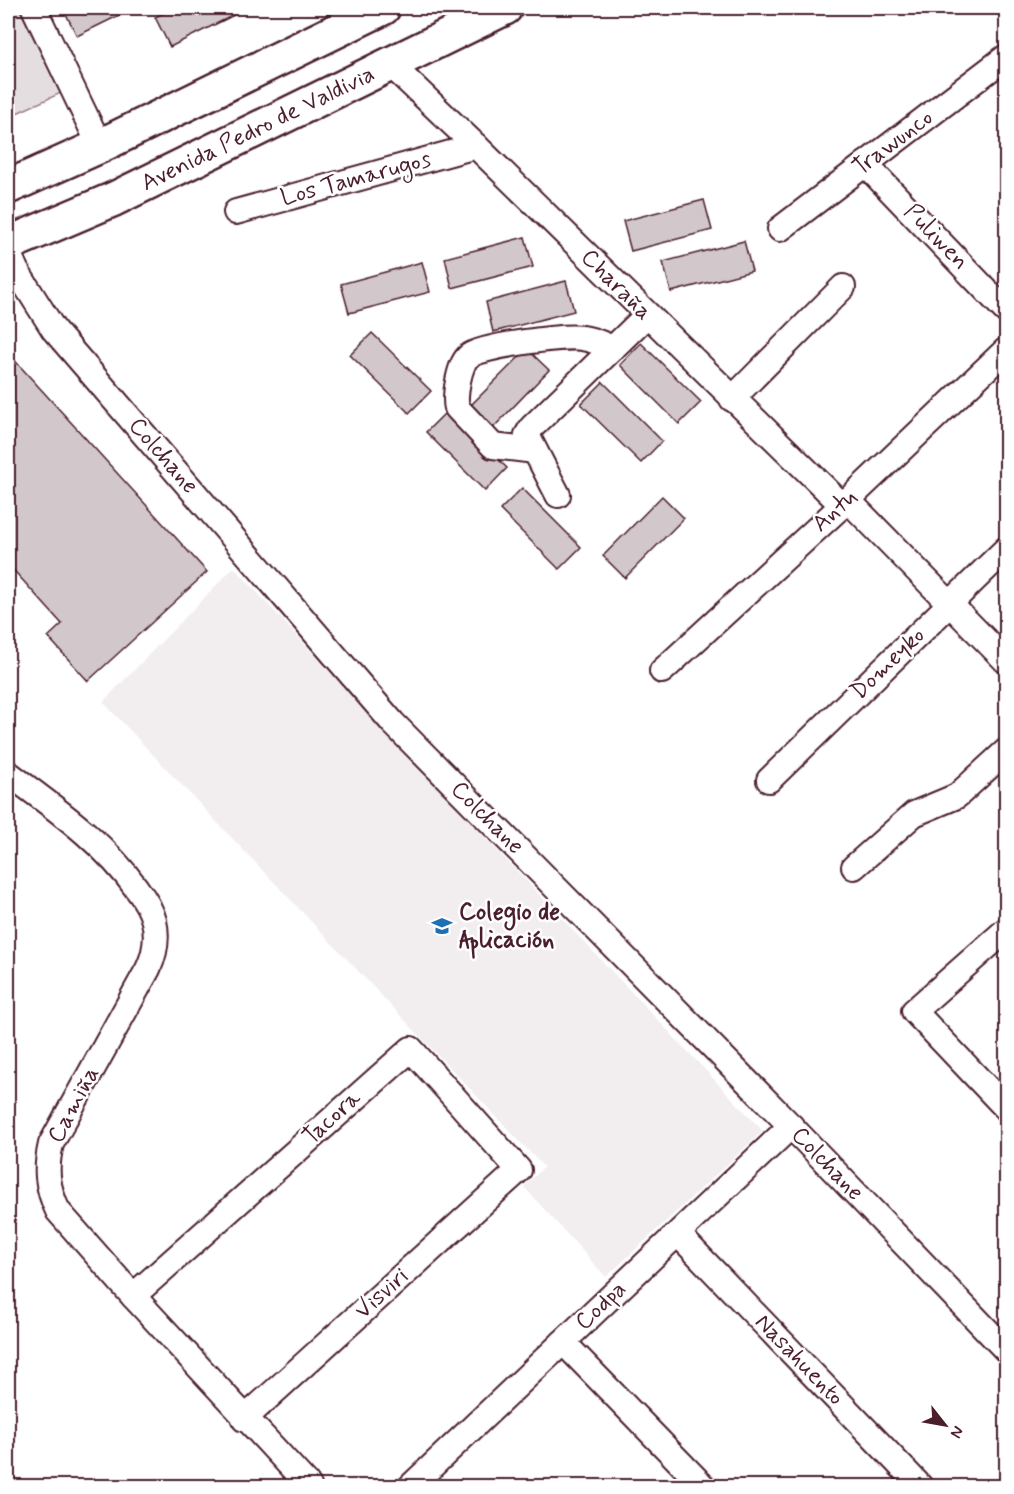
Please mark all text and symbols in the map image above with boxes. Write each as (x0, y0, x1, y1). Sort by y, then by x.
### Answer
street label: Avenida Pedro de Valdivia (136, 59, 380, 199)
street label: Trawunco (846, 103, 940, 183)
street label: Los Tamarugos (277, 144, 436, 216)
street label: Puliwen (897, 197, 975, 277)
street label: Charaña (574, 243, 658, 327)
street label: Colchane (121, 411, 205, 501)
street label: Antu (806, 482, 864, 540)
street label: Domeyko (844, 621, 932, 707)
street label: Colchane (444, 775, 530, 861)
place label: Colegio de Aplicación (459, 897, 560, 959)
school or university icon: Colegio de Aplicación (430, 914, 454, 938)
street label: Camiña (41, 1061, 107, 1149)
street label: Tacora (296, 1083, 368, 1152)
street label: Colchane (784, 1120, 870, 1208)
street label: Visviri (348, 1261, 416, 1327)
street label: Codpa (569, 1274, 633, 1338)
street label: Nasahuento (747, 1307, 851, 1413)
north arrow (915, 1395, 975, 1455)
text: N (945, 1422, 968, 1442)

